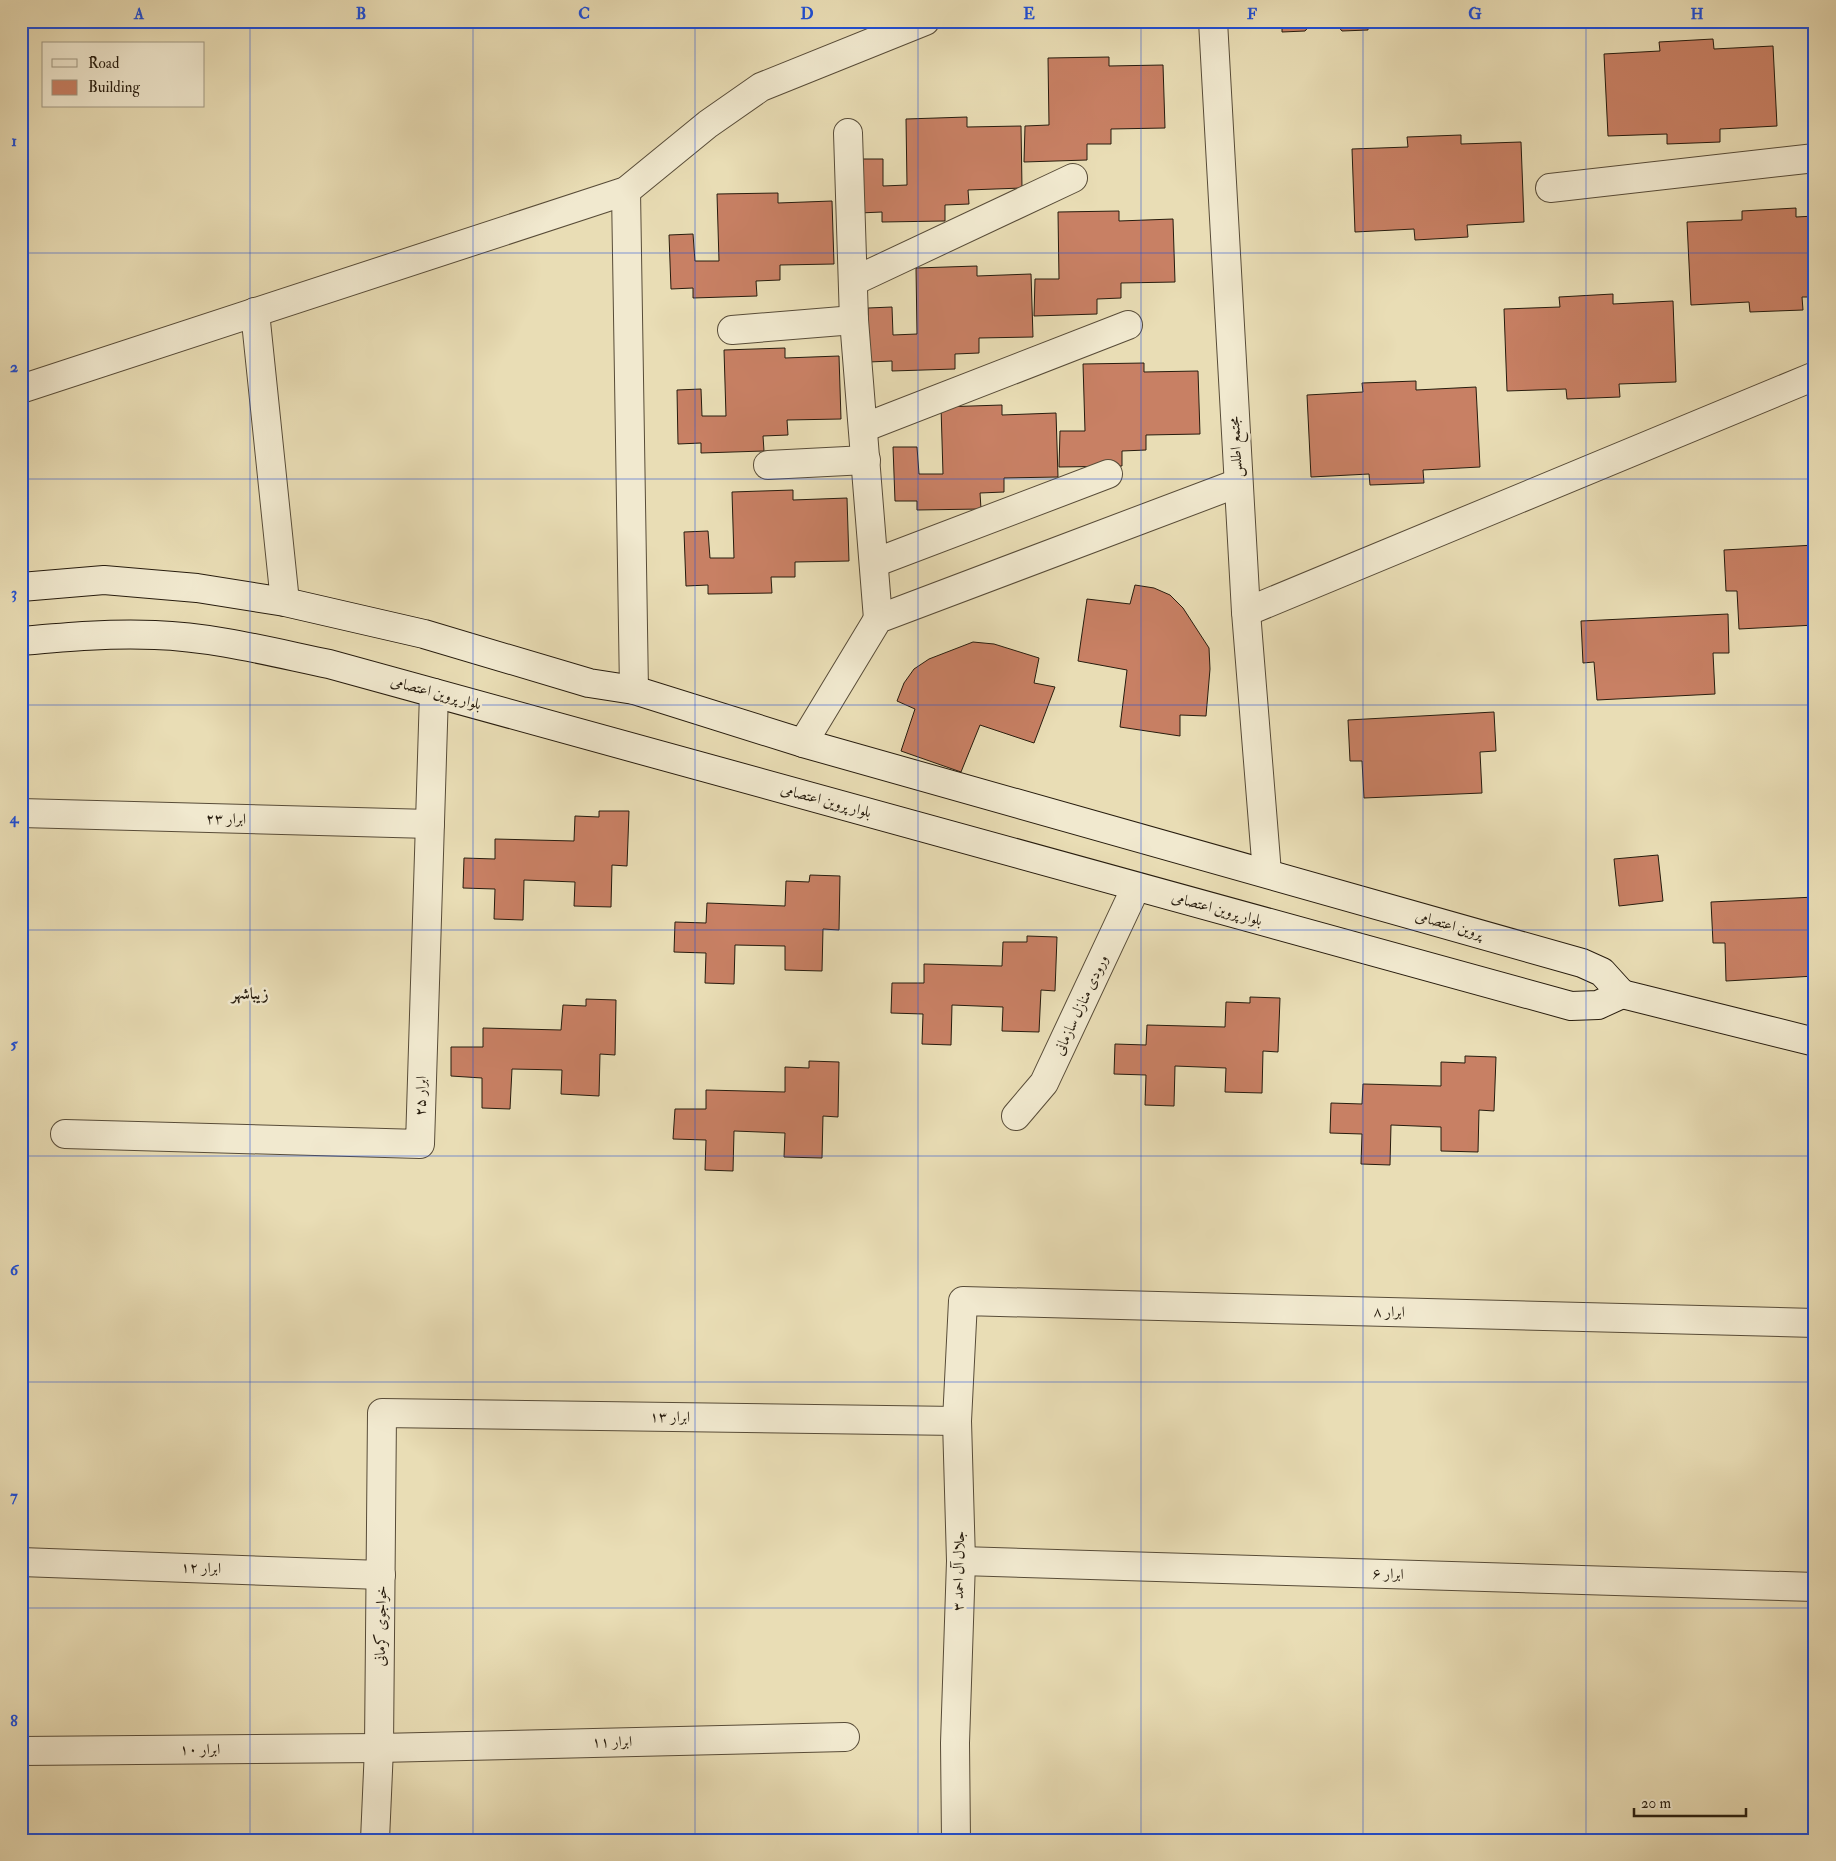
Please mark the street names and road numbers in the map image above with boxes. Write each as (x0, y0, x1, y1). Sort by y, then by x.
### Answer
street label: مجتمع اطلس (1225, 416, 1251, 478)
street label: بلوار پروین اعتصامی (389, 672, 484, 714)
street label: بلوار پروین اعتصامی (779, 780, 874, 822)
street label: ابرار ۲۳ (206, 809, 246, 829)
street label: بلوار پروین اعتصامی (1170, 888, 1265, 930)
street label: پروین اعتصامی (1413, 906, 1486, 944)
street label: ورودی منازل سازمانی (1049, 952, 1113, 1058)
street label: ابرار ۲۵ (411, 1076, 431, 1116)
street label: ابرار ۸ (1373, 1302, 1405, 1322)
street label: ابرار ۱۳ (650, 1407, 690, 1427)
street label: جلال آل احمد ۳ (949, 1531, 969, 1611)
street label: ابرار ۱۲ (181, 1558, 221, 1578)
street label: ابرار ۶ (1372, 1564, 1404, 1584)
street label: خواجوی کرمانی (371, 1585, 391, 1667)
street label: ابرار ۱۱ (592, 1732, 632, 1752)
street label: ابرار ۱۰ (180, 1740, 220, 1759)

